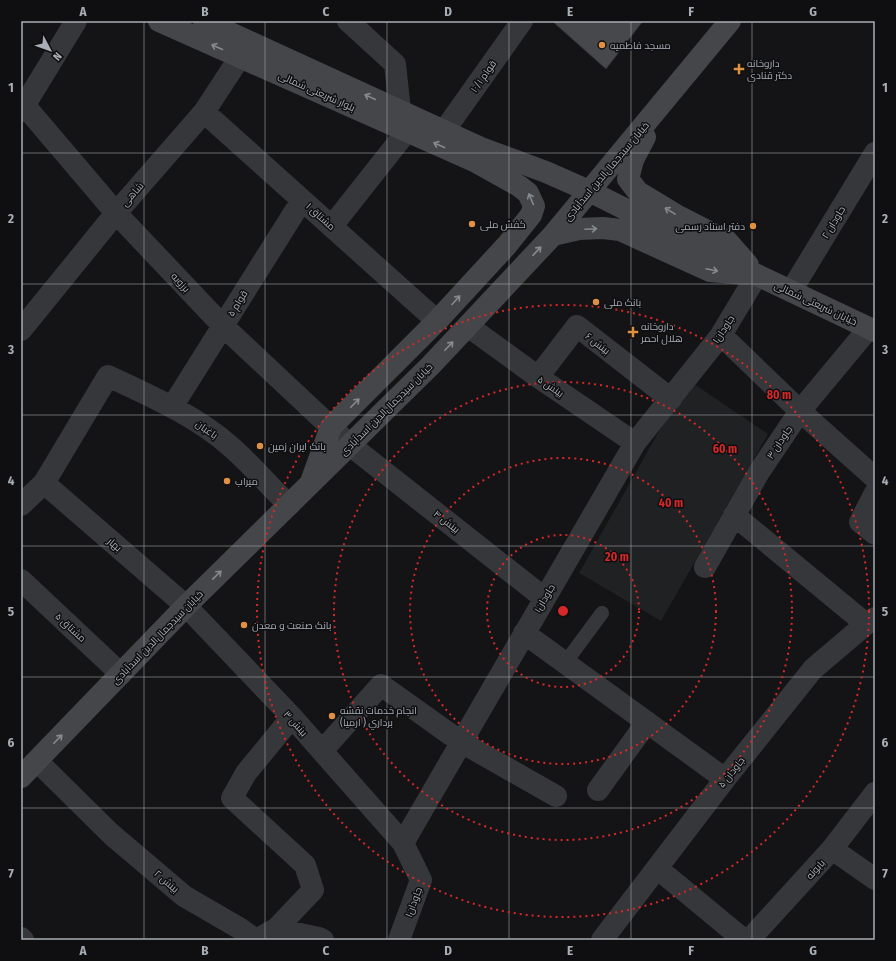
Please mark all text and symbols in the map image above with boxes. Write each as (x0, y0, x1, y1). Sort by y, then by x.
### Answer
text: A (78, 4, 87, 19)
text: B (201, 4, 209, 19)
text: C (323, 4, 330, 19)
text: D (444, 4, 452, 19)
text: E (567, 4, 573, 19)
text: F (688, 4, 694, 19)
text: G (809, 4, 817, 19)
north arrow (30, 30, 70, 70)
marker: مسجد فاطمیه (597, 40, 607, 50)
place label: مسجد فاطمیه (610, 40, 671, 52)
one-way arrow (212, 43, 224, 50)
text: N (50, 49, 64, 63)
street label: قوام ۱۰/۱ (468, 58, 500, 96)
place label: داروخانه دکتر قنادی (747, 58, 792, 82)
marker: داروخانه دکتر قنادی (734, 64, 744, 74)
street label: بلوار شریعتی شمالی (276, 70, 357, 114)
text: 1 (8, 80, 14, 95)
text: 1 (882, 80, 888, 95)
one-way arrow (364, 93, 376, 100)
street label: خیابان سیدجمال‌الدین اسدآبادی (562, 120, 652, 224)
one-way arrow (433, 141, 445, 148)
street label: شاهی (119, 180, 146, 209)
one-way arrow (527, 194, 534, 206)
street label: مشتاق ۱ (303, 201, 337, 233)
street label: جاودان ۲ (820, 204, 848, 241)
one-way arrow (664, 207, 676, 215)
text: 2 (7, 211, 14, 226)
text: 2 (881, 211, 888, 226)
marker: کفش ملی (467, 219, 477, 229)
place label: کفش ملی (480, 219, 526, 231)
place label: دفتر اسناد رسمی (675, 221, 745, 233)
marker: دفتر اسناد رسمی (748, 221, 758, 231)
one-way arrow (584, 225, 597, 232)
one-way arrow (533, 246, 542, 256)
one-way arrow (706, 267, 719, 275)
street label: برزویه (168, 270, 192, 295)
street label: خیابان شریعتی شمالی (772, 279, 859, 328)
street label: قوام ۵ (225, 288, 251, 319)
one-way arrow (452, 295, 461, 306)
marker: بانک ملی (591, 297, 601, 307)
place label: بانک ملی (604, 297, 641, 309)
street label: جاودان۱ (710, 313, 737, 346)
place label: داروخانه هلال احمر (640, 321, 683, 345)
marker: داروخانه هلال احمر (628, 327, 638, 337)
street label: بینش ۶ (583, 330, 612, 357)
one-way arrow (444, 341, 454, 351)
text: 3 (7, 342, 14, 357)
text: 3 (881, 342, 888, 357)
street label: خیابان سیدجمال‌الدین اسدآبادی (338, 361, 435, 458)
street label: بینش ۵ (535, 374, 566, 400)
text: 80 m (767, 388, 791, 402)
one-way arrow (350, 398, 360, 408)
street label: باغبان (193, 418, 220, 442)
street label: جاودان ۳ (764, 424, 795, 461)
marker: بانک ایران زمین (255, 441, 265, 451)
place label: بانک ایران زمین (268, 441, 326, 453)
text: 60 m (713, 442, 737, 456)
text: 4 (8, 473, 15, 488)
text: 4 (882, 473, 889, 488)
marker: میراب (222, 476, 232, 486)
place label: میراب (235, 476, 258, 488)
text: 40 m (659, 496, 683, 510)
street label: بینش ۴ (431, 508, 462, 536)
street label: بهار (104, 535, 124, 554)
text: 20 m (604, 550, 629, 564)
one-way arrow (212, 571, 222, 580)
street label: جاودان۱ (532, 582, 558, 615)
street label: خیابان سیدجمال‌الدین اسدآبادی (110, 588, 206, 687)
text: 5 (8, 604, 14, 619)
centre of rings (556, 604, 570, 618)
text: 5 (882, 604, 888, 619)
street label: مشتاق ۵ (53, 611, 88, 645)
marker: بانک صنعت و معدن (239, 620, 249, 630)
place label: بانک صنعت و معدن (252, 620, 331, 632)
place label: انجام خدمات نقشه برداري ( ارميا) (340, 705, 417, 730)
street label: بینش ۳ (281, 708, 310, 739)
marker: انجام خدمات نقشه برداري ( ارميا) (327, 711, 337, 721)
one-way arrow (53, 734, 63, 744)
text: 6 (8, 735, 15, 750)
text: 6 (882, 735, 889, 750)
street label: جاودان ۵ (716, 755, 748, 790)
street label: بابونه (804, 857, 828, 882)
text: 7 (8, 866, 14, 881)
text: 7 (882, 866, 888, 881)
street label: بینش ۲ (152, 868, 181, 896)
street label: جاودان۱ (403, 886, 425, 919)
text: A (78, 943, 87, 958)
text: B (201, 943, 209, 958)
text: C (323, 943, 330, 958)
text: D (444, 943, 452, 958)
text: E (567, 943, 573, 958)
text: F (688, 943, 694, 958)
text: G (809, 943, 817, 958)

